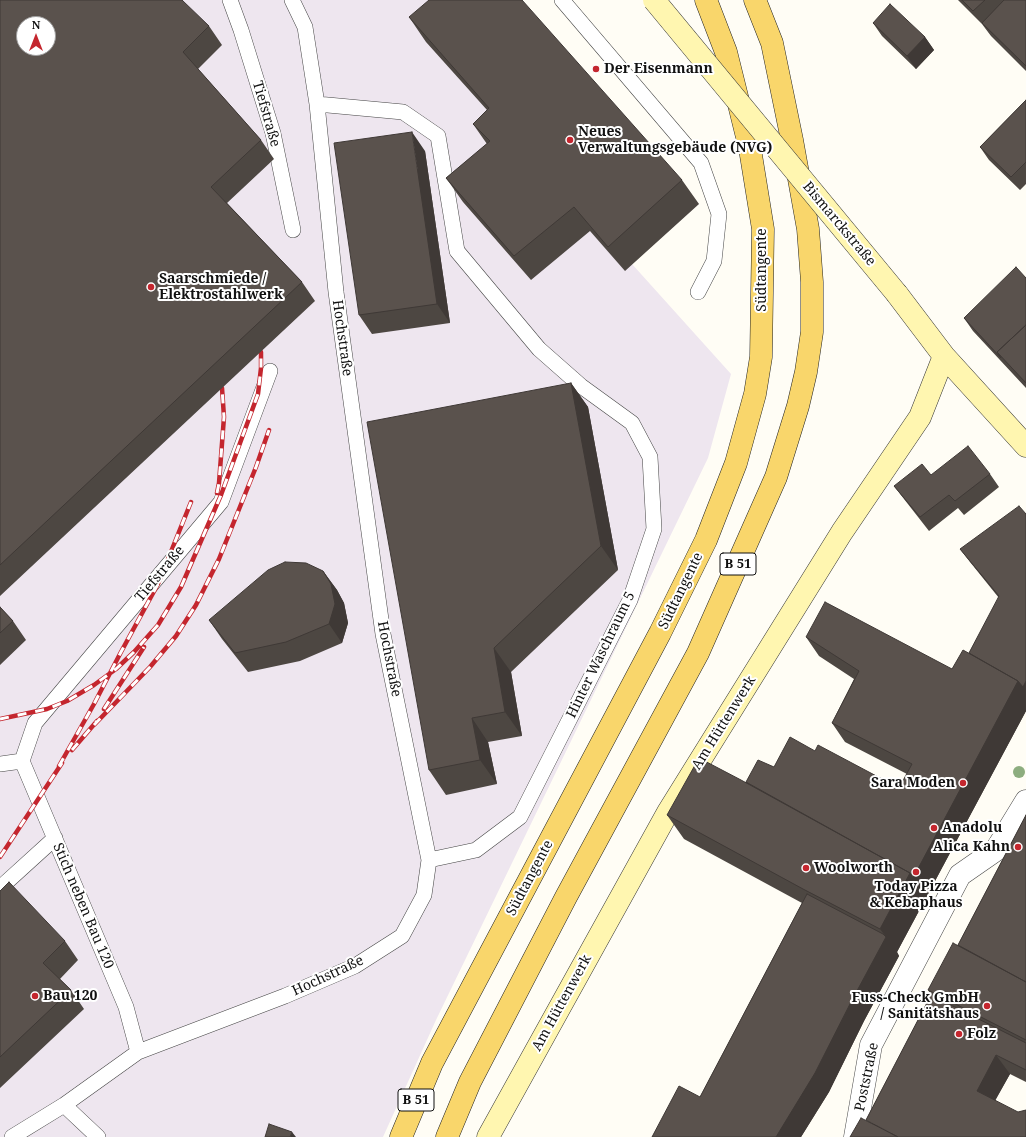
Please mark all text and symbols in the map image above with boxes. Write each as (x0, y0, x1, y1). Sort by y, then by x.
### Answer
north arrow (16, 16, 56, 56)
text: N (32, 17, 40, 32)
place label: Der Eisenmann (604, 61, 713, 77)
marker: Der Eisenmann (591, 64, 601, 74)
street label: Tiefstraße (249, 79, 283, 149)
place label: Neues Verwaltungsgebäude (NVG) (578, 124, 772, 156)
marker: Neues Verwaltungsgebäude (NVG) (565, 135, 575, 145)
street label: Bismarckstraße (799, 178, 879, 270)
street label: Südtangente (754, 228, 770, 312)
place label: Saarschmiede / Elektrostahlwerk (159, 271, 283, 304)
marker: Saarschmiede / Elektrostahlwerk (146, 282, 156, 292)
street label: Hochstraße (328, 299, 356, 377)
street label: Tiefstraße (132, 543, 188, 605)
street label: Südtangente (655, 550, 707, 632)
road number: B 51 (720, 553, 756, 575)
street label: Hinter Waschraum 5 (563, 589, 639, 721)
street label: Hochstraße (373, 620, 405, 698)
street label: Am Hüttenwerk (688, 673, 760, 773)
place label: Sara Moden (871, 775, 955, 791)
marker: Sara Moden (958, 778, 968, 788)
place label: Anadolu (942, 820, 1002, 836)
marker: Anadolu (929, 823, 939, 833)
street label: Südtangente (503, 837, 557, 919)
place label: Alica Kahn (933, 839, 1010, 855)
street label: Stich neben Bau 120 (49, 841, 117, 971)
marker: Alica Kahn (1013, 842, 1023, 852)
place label: Woolworth (814, 860, 893, 876)
marker: Woolworth (801, 863, 811, 873)
marker: Today Pizza & Kebaphaus (911, 867, 921, 877)
place label: Today Pizza & Kebaphaus (869, 879, 963, 912)
street label: Hochstraße (290, 952, 366, 1000)
street label: Am Hüttenwerk (529, 952, 595, 1054)
place label: Bau 120 (43, 988, 98, 1004)
place label: Fuss-Check GmbH / Sanitätshaus (851, 990, 979, 1022)
marker: Bau 120 (30, 991, 40, 1001)
marker: Fuss-Check GmbH / Sanitätshaus (982, 1001, 992, 1011)
place label: Folz (967, 1026, 996, 1042)
marker: Folz (954, 1029, 964, 1039)
street label: Poststraße (852, 1041, 882, 1113)
road number: B 51 (398, 1089, 434, 1111)

